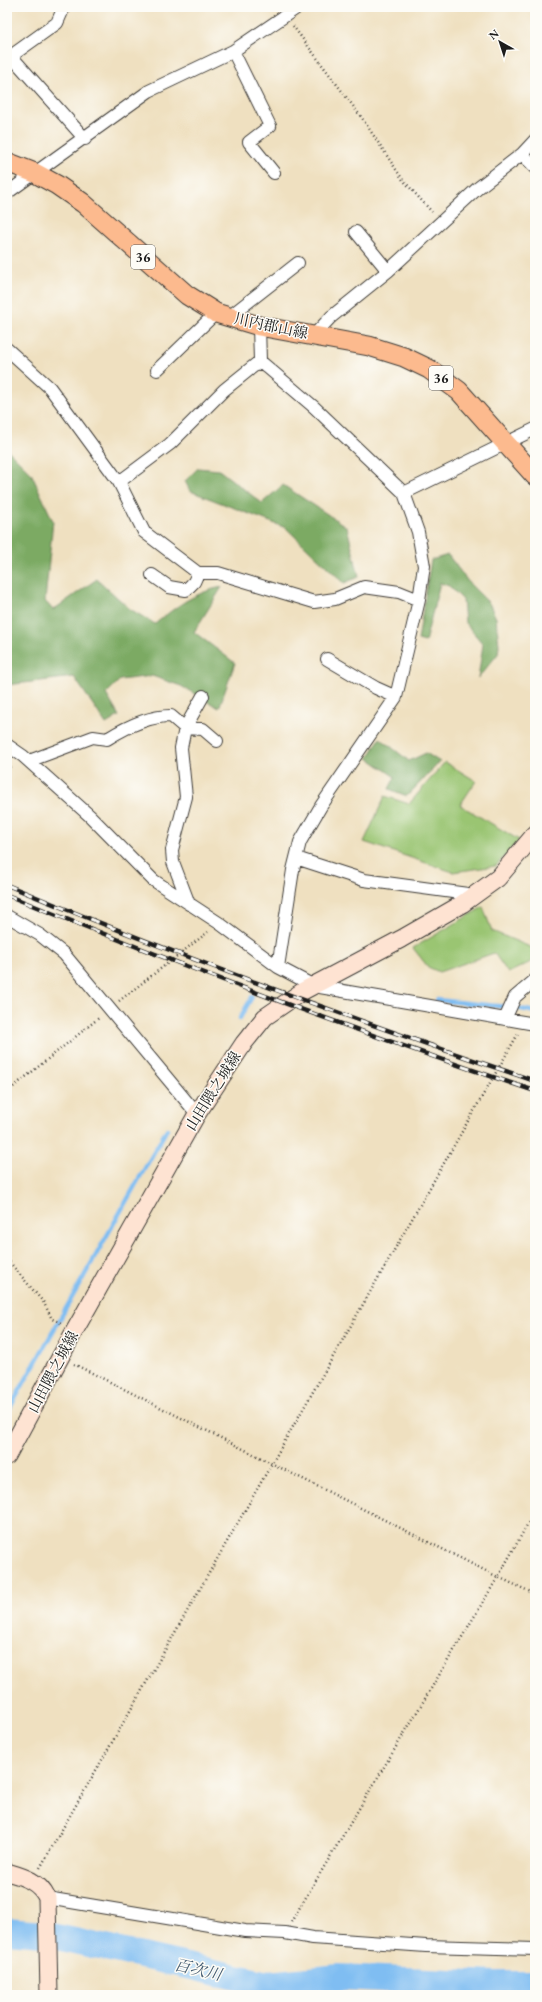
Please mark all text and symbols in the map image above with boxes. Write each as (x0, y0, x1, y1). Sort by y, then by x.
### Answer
north arrow (480, 22, 520, 62)
text: N (486, 26, 502, 42)
road number: 36 (131, 245, 155, 269)
street label: 川内郡山線 (232, 308, 310, 343)
road number: 36 (429, 366, 453, 390)
street label: 山田隈之城線 (181, 1048, 244, 1134)
street label: 山田隈之城線 (23, 1328, 82, 1416)
water label: 百次川 (172, 1954, 226, 1986)

